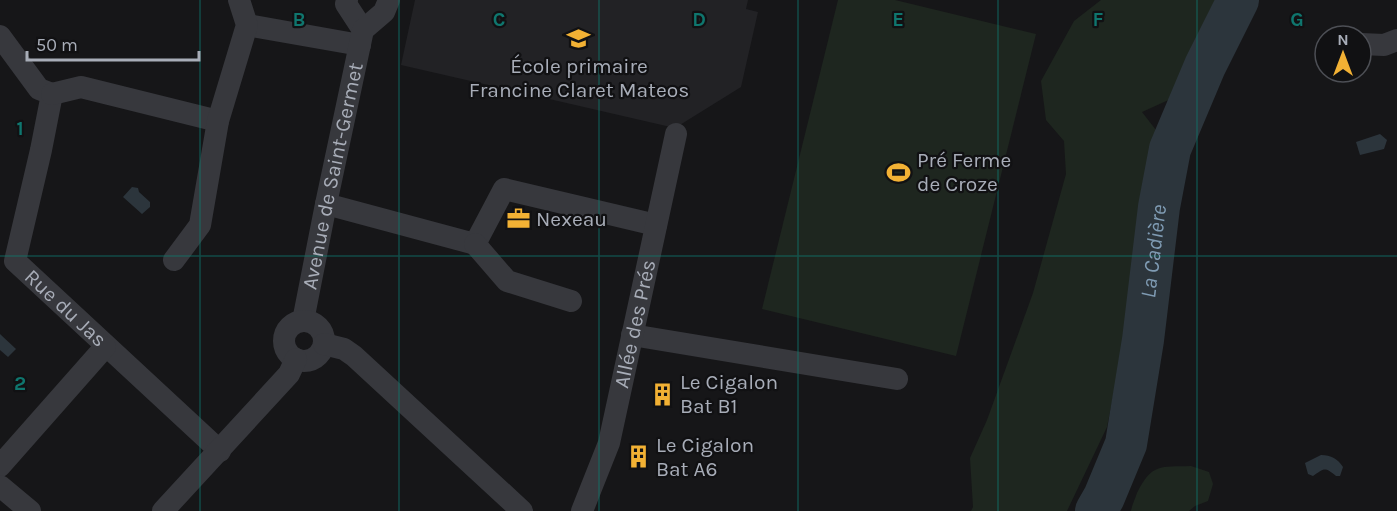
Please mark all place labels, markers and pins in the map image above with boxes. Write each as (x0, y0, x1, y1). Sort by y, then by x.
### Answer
school or university icon: École primaire Francine Claret Mateos (566, 25, 592, 51)
place label: École primaire Francine Claret Mateos (469, 54, 689, 102)
place label: Pré Ferme de Croze (917, 148, 1011, 196)
sports icon: Pré Ferme de Croze (886, 159, 912, 185)
office icon: Nexeau (505, 206, 531, 232)
place label: Nexeau (536, 207, 607, 231)
place label: Le Cigalon Bat B1 (680, 370, 778, 418)
building icon: Le Cigalon Bat B1 (649, 381, 675, 407)
place label: Le Cigalon Bat A6 (656, 433, 754, 481)
building icon: Le Cigalon Bat A6 (625, 444, 651, 470)

